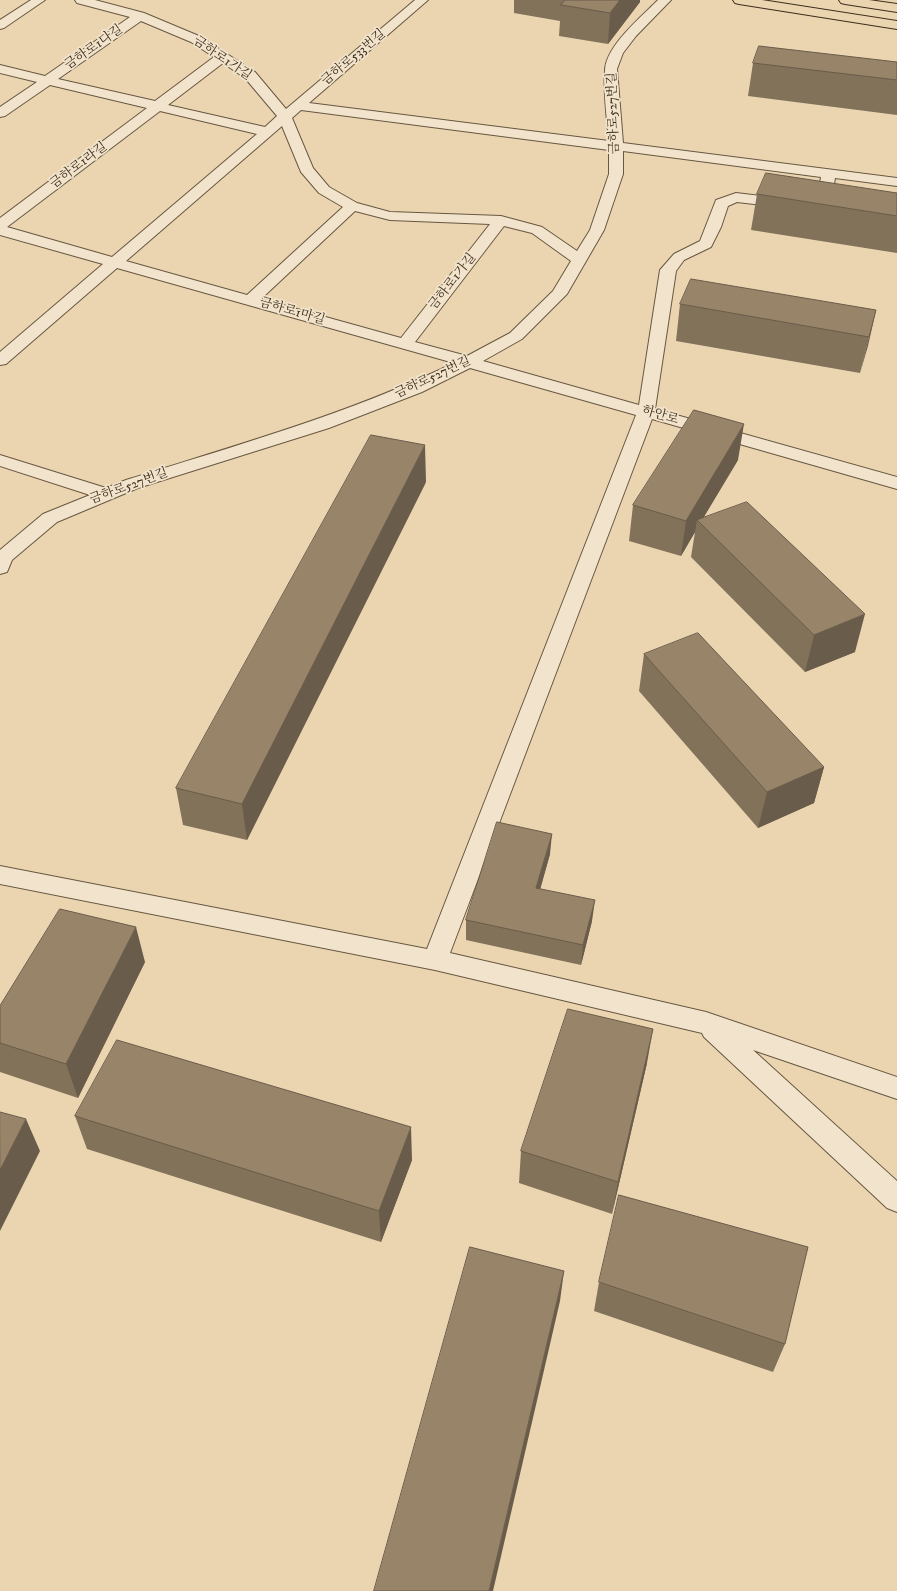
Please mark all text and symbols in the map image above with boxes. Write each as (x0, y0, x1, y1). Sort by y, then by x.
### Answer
street label: 금하로1다길 (62, 22, 126, 74)
street label: 금하로533번길 (319, 27, 389, 89)
street label: 금하로1가길 (190, 34, 254, 84)
street label: 금하로527번길 (605, 72, 623, 154)
street label: 금하로1라길 (47, 139, 111, 193)
street label: 금하로1가길 (426, 251, 480, 313)
street label: 금하로1마길 (257, 295, 327, 329)
street label: 금하로527번길 (392, 354, 474, 402)
street label: 하안로 (640, 403, 680, 429)
street label: 금하로527번길 (88, 466, 170, 508)

